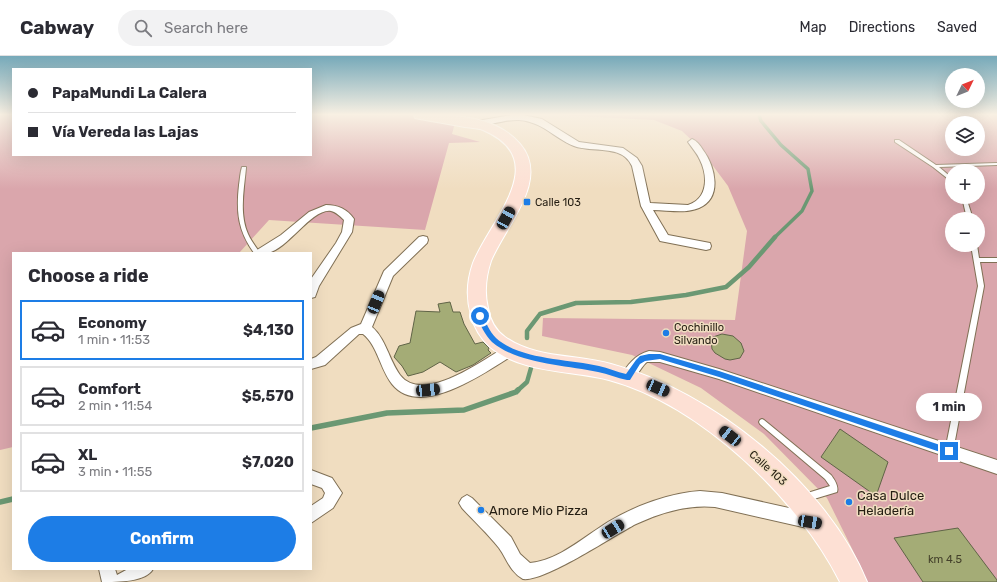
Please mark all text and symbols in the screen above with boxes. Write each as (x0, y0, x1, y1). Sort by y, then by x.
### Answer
search box (118, 10, 398, 46)
text: Cabway (20, 16, 94, 39)
icon: search (132, 17, 154, 39)
text: Search here (164, 19, 248, 37)
text: Map (800, 19, 827, 36)
text: Directions (849, 19, 915, 36)
text: Saved (937, 19, 977, 36)
north arrow (945, 68, 985, 108)
map controls (945, 68, 985, 252)
text: PapaMundi La Calera (52, 84, 207, 102)
button: layers (945, 116, 985, 156)
text: Vía Vereda las Lajas (52, 123, 198, 141)
button: + (945, 164, 985, 204)
place label: Calle 103 (535, 196, 581, 209)
marker: Calle 103 (522, 197, 532, 207)
car (495, 205, 517, 231)
button: − (945, 212, 985, 252)
text: Choose a ride (28, 265, 149, 287)
car (366, 289, 386, 315)
route start (471, 307, 489, 325)
icon: car (30, 312, 66, 348)
text: Economy (78, 314, 147, 332)
text: $4,130 (243, 321, 294, 339)
place label: Cochinillo Silvando (674, 321, 724, 347)
marker: Cochinillo Silvando (661, 328, 671, 338)
text: 1 min · 11:53 (78, 332, 150, 347)
icon: car (30, 378, 66, 414)
car (645, 378, 671, 398)
text: Comfort (78, 380, 141, 398)
car (415, 383, 441, 397)
text: $5,570 (242, 387, 294, 405)
callout: 1 min (916, 393, 982, 421)
text: 2 min · 11:54 (78, 398, 152, 413)
text: 1 min (932, 399, 966, 414)
car (717, 424, 743, 448)
route end (940, 442, 958, 460)
icon: car (30, 444, 66, 480)
text: XL (78, 446, 97, 464)
street label: Calle 103 (747, 448, 790, 488)
text: $7,020 (242, 453, 294, 471)
text: 3 min · 11:55 (78, 464, 152, 479)
place label: Casa Dulce Heladería (857, 488, 924, 518)
marker: Casa Dulce Heladería (844, 497, 854, 507)
place label: Amore Mio Pizza (489, 503, 588, 518)
marker: Amore Mio Pizza (476, 505, 486, 515)
car (797, 514, 823, 530)
button: Confirm (28, 516, 296, 562)
car (600, 518, 626, 540)
house number: km 4.5 (928, 553, 963, 566)

